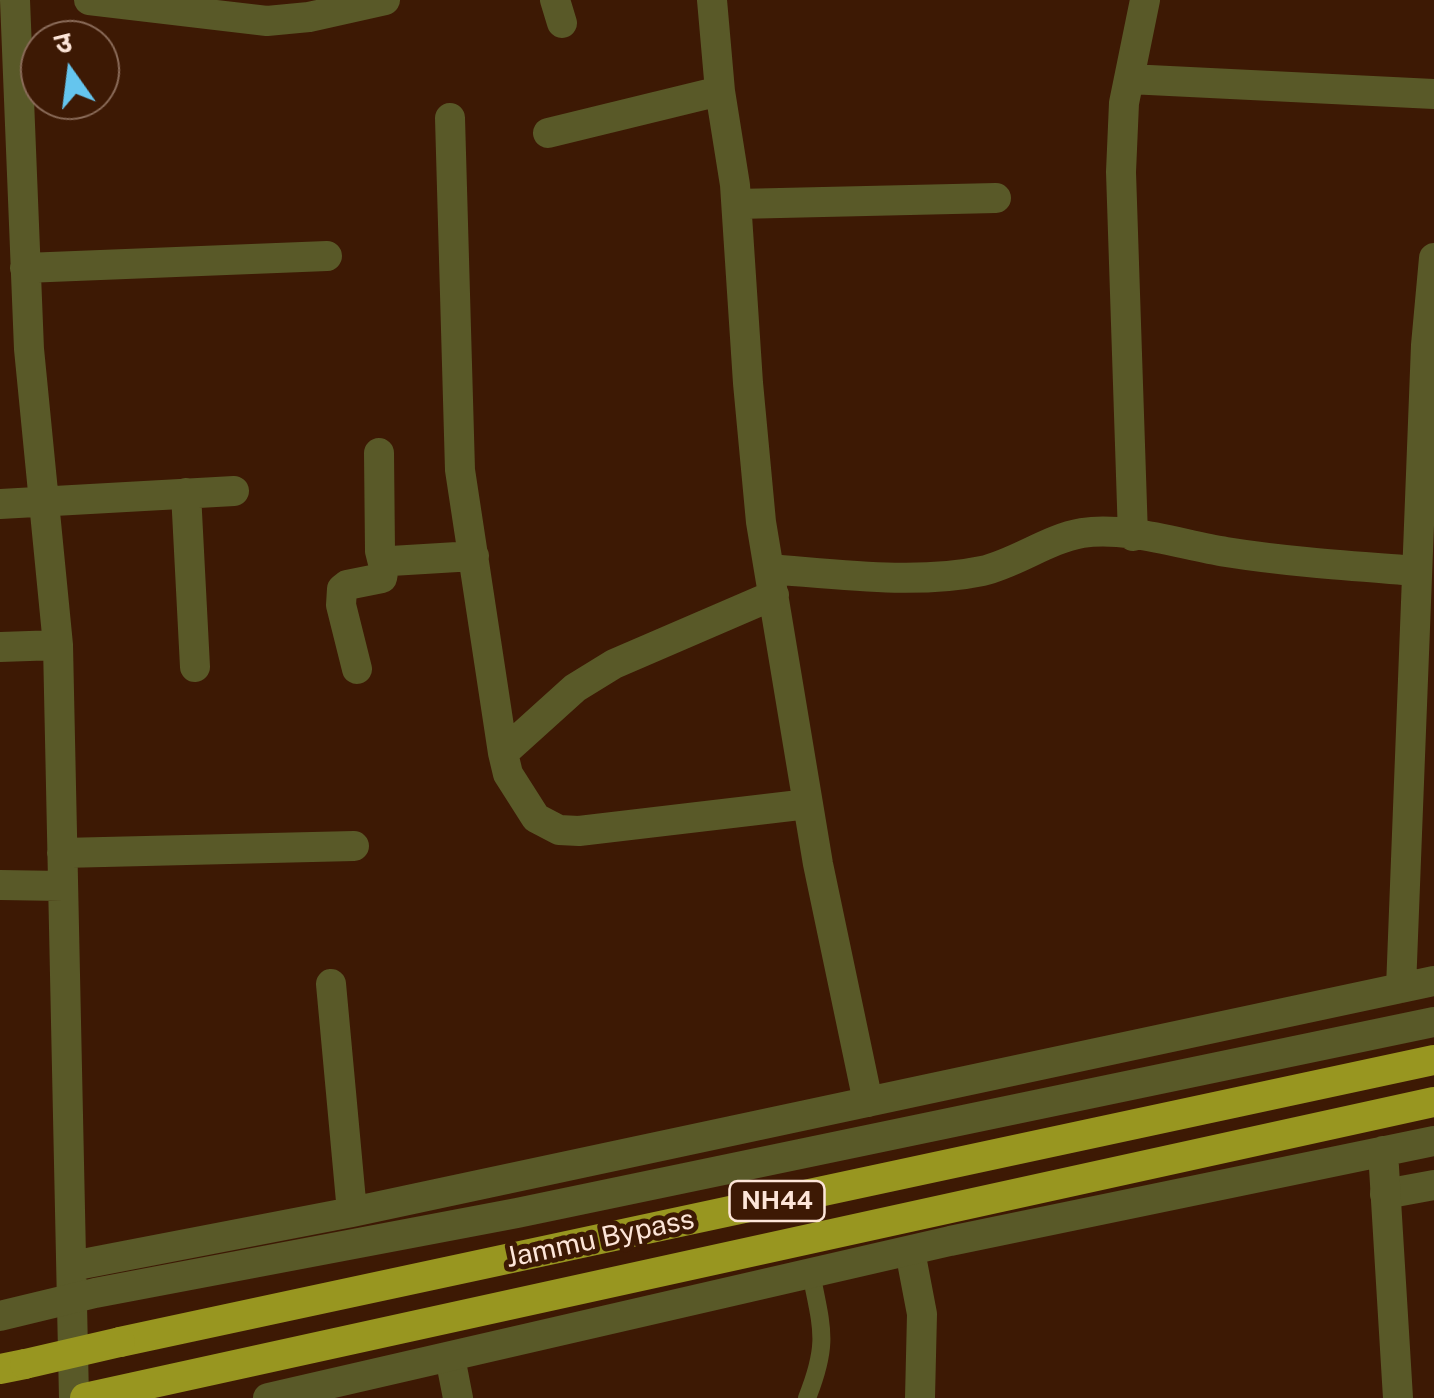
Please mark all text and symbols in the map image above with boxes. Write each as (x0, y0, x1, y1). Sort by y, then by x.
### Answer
north arrow (20, 20, 120, 120)
text: उ (51, 24, 75, 60)
road number: NH44 (730, 1181, 824, 1221)
street label: Jammu Bypass (503, 1203, 697, 1275)

